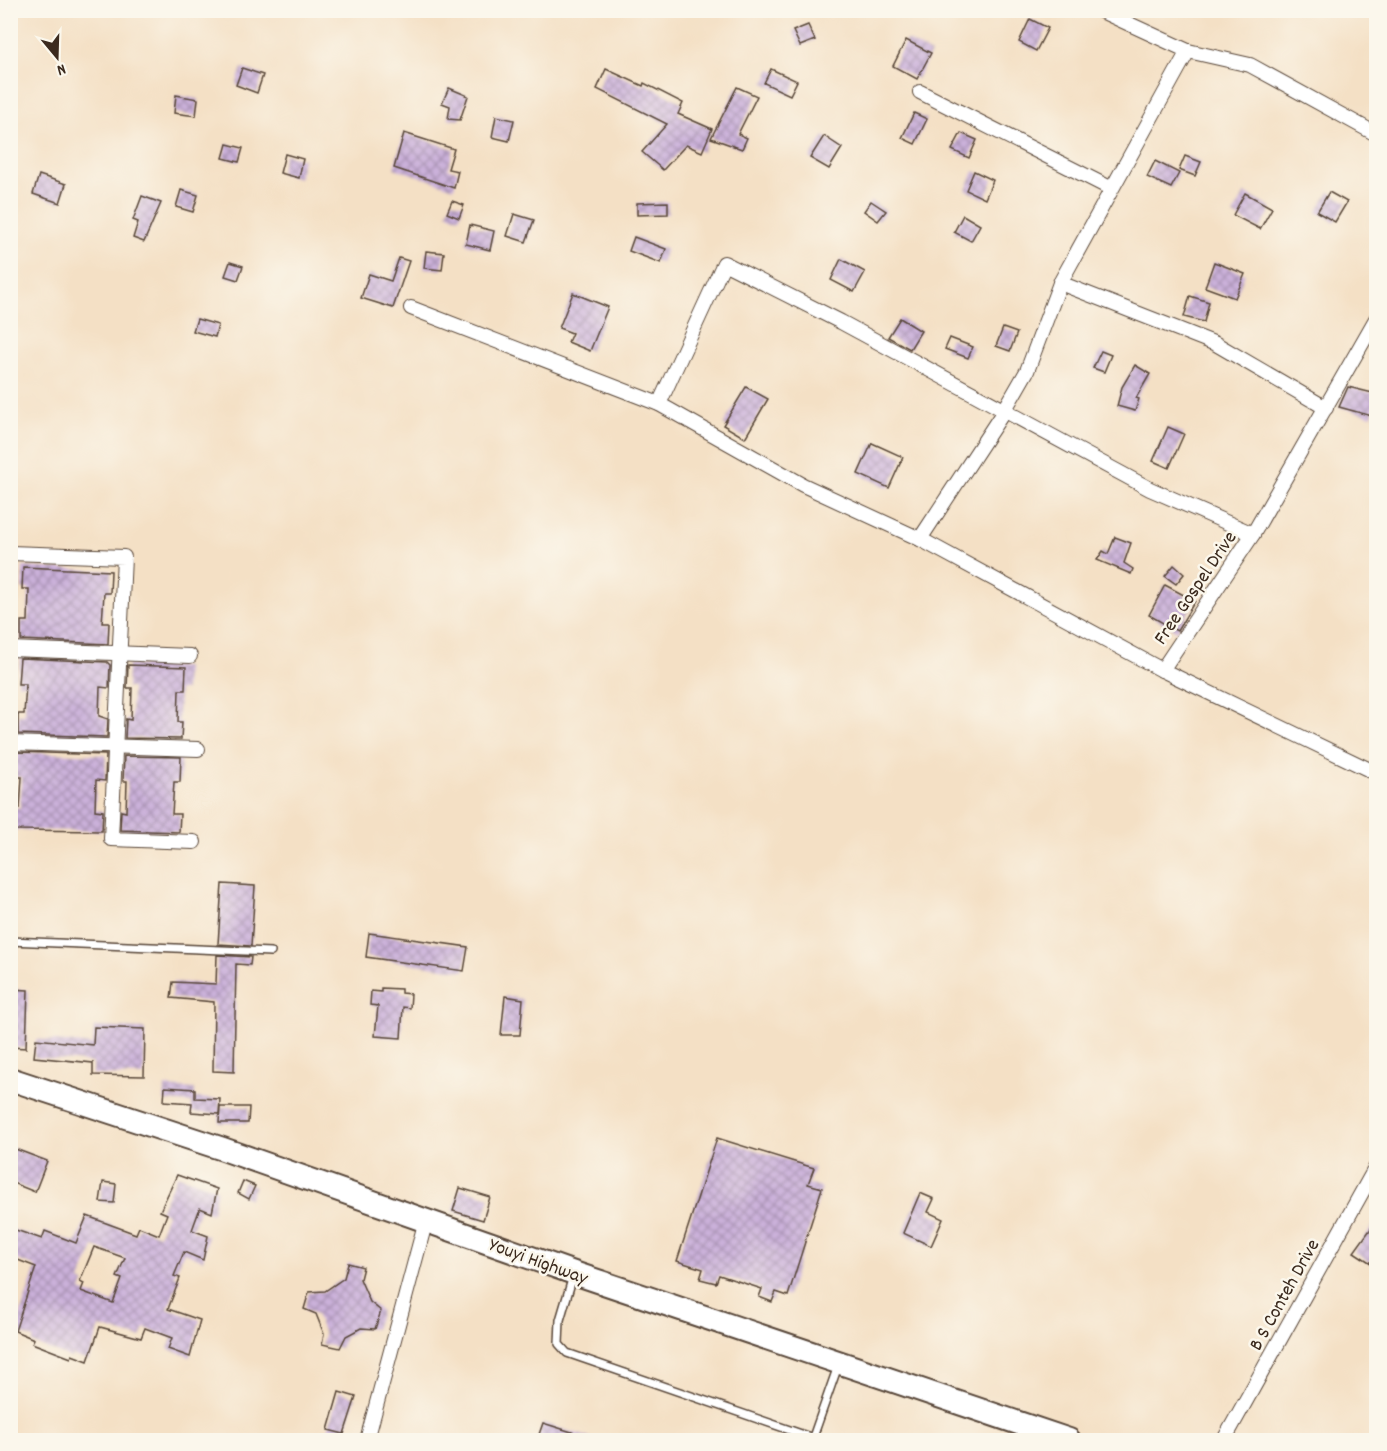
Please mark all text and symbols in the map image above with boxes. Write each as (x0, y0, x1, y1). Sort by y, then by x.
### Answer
north arrow (27, 27, 87, 87)
text: N (53, 57, 69, 81)
street label: Free Gospel Drive (1148, 526, 1245, 651)
street label: Youyi Highway (485, 1232, 592, 1294)
street label: B S Conteh Drive (1243, 1234, 1328, 1356)

